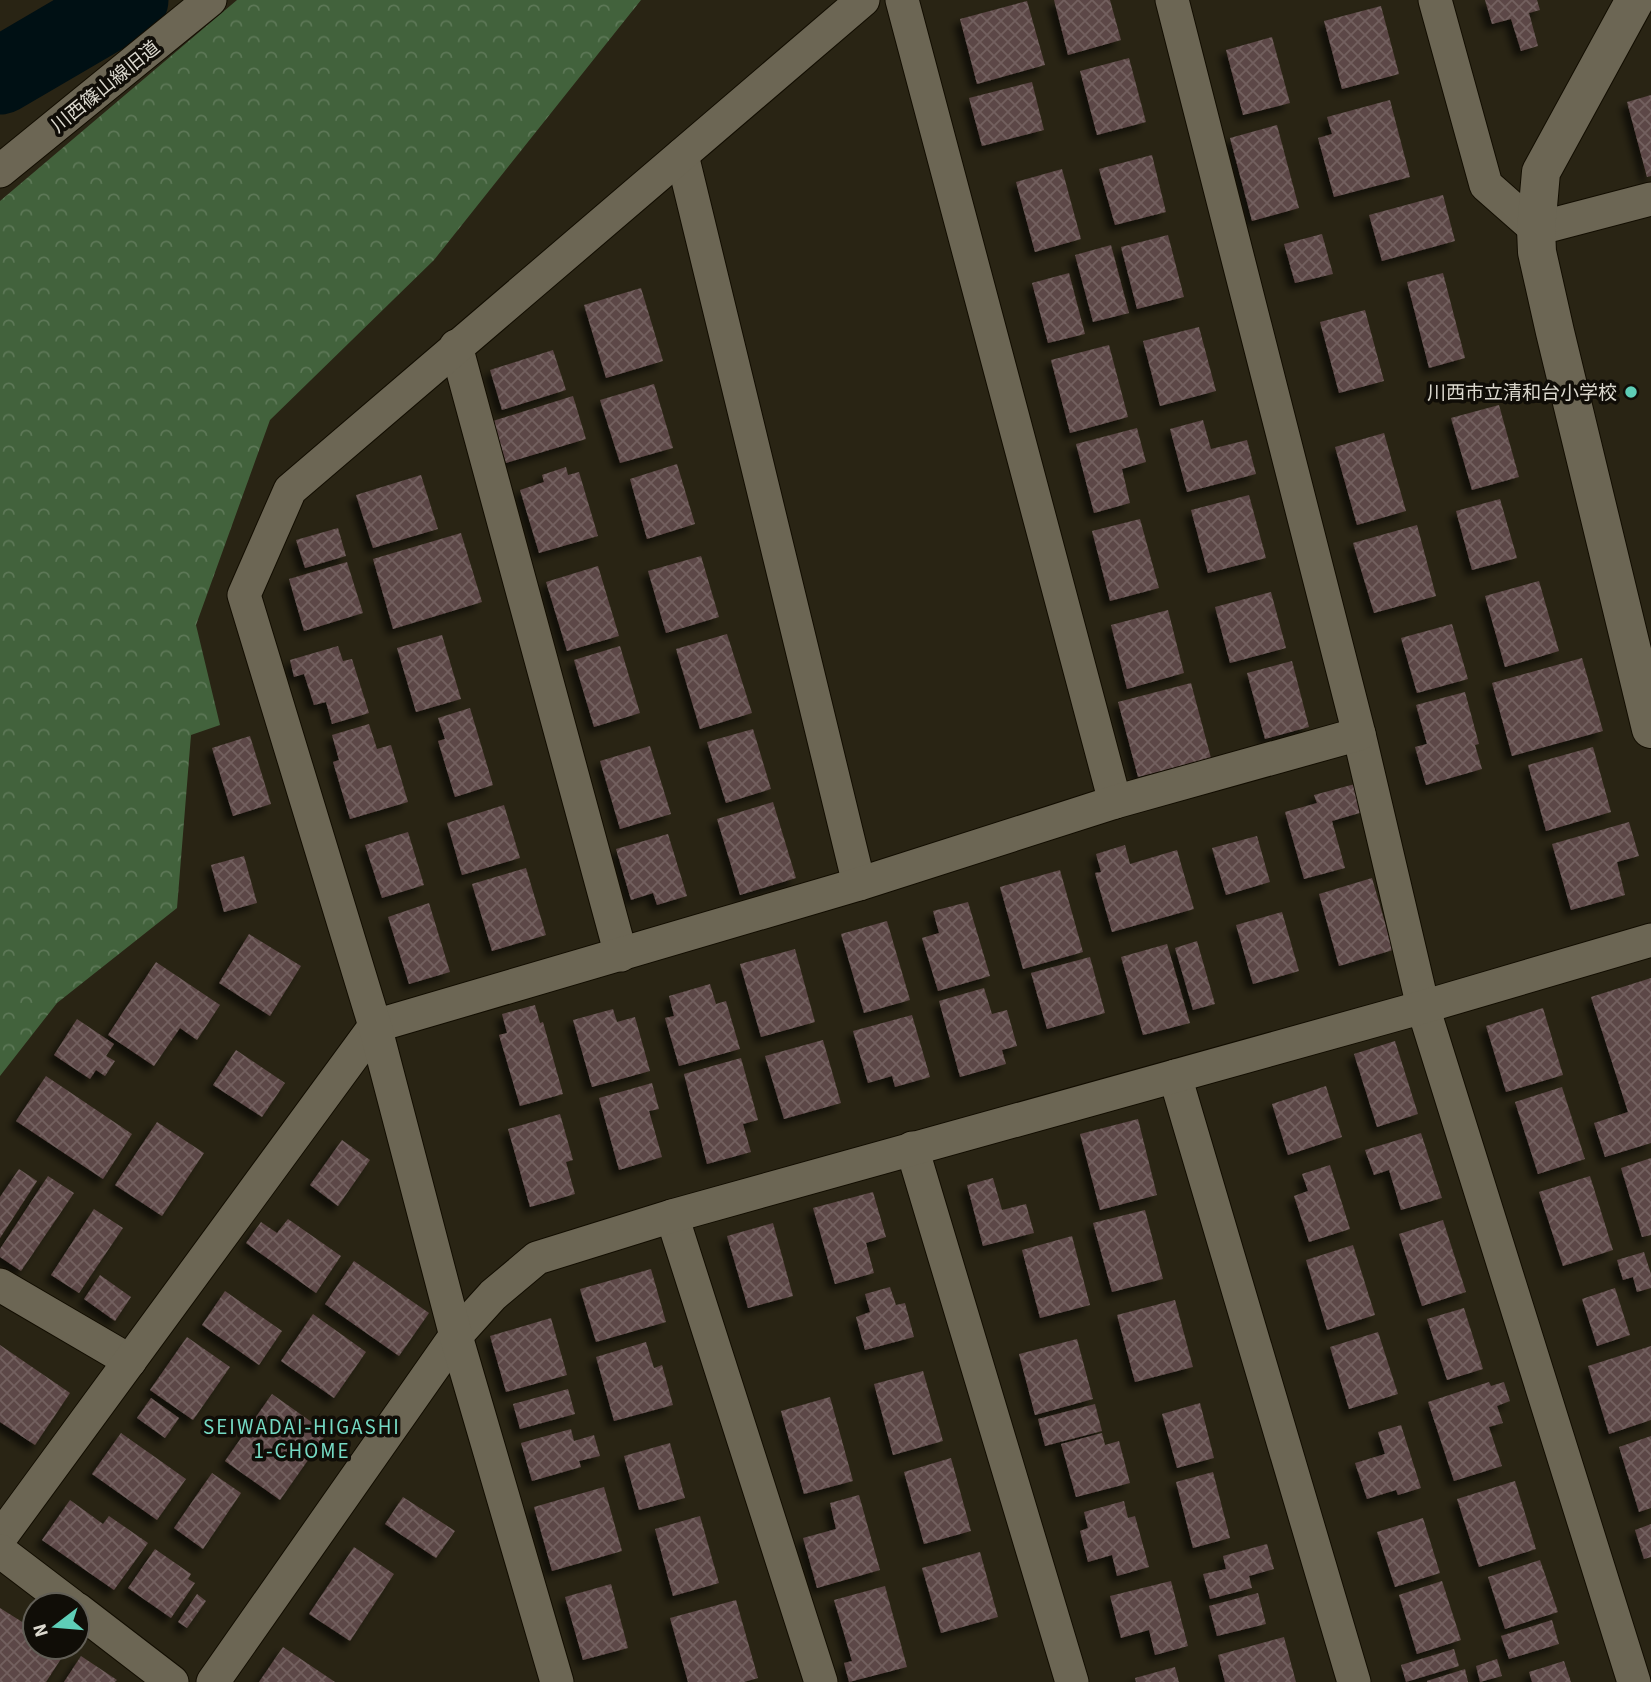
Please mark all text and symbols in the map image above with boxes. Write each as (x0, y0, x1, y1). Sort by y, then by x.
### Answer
street label: 川西篠山線旧道 (46, 35, 166, 140)
place label: 川西市立清和台小学校 (1427, 380, 1617, 407)
marker: 川西市立清和台小学校 (1623, 384, 1639, 400)
district label: SEIWADAI-HIGASHI 1-CHOME (203, 1412, 401, 1466)
north arrow (21, 1591, 91, 1661)
text: N (26, 1620, 56, 1640)

